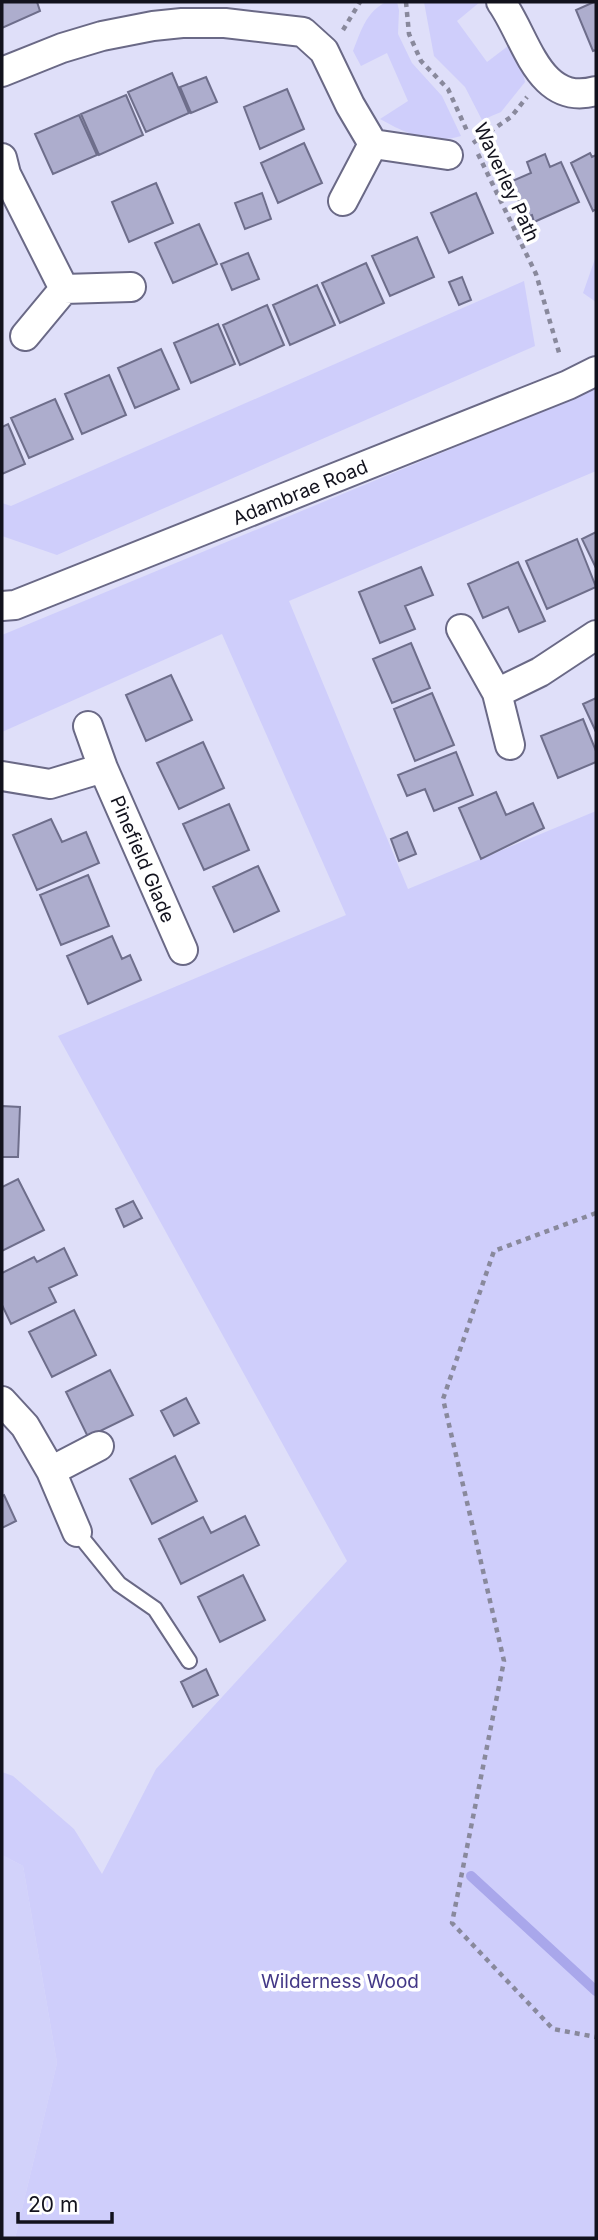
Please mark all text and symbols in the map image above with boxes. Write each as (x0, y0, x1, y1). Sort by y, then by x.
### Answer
street label: Waverley Path (469, 119, 544, 245)
street label: Adambrae Road (229, 455, 371, 530)
street label: Pinefield Glade (105, 792, 180, 926)
park label: Wilderness Wood (261, 1970, 419, 1993)
scale bar (18, 2180, 112, 2224)
text: 20 m (28, 2192, 78, 2217)

